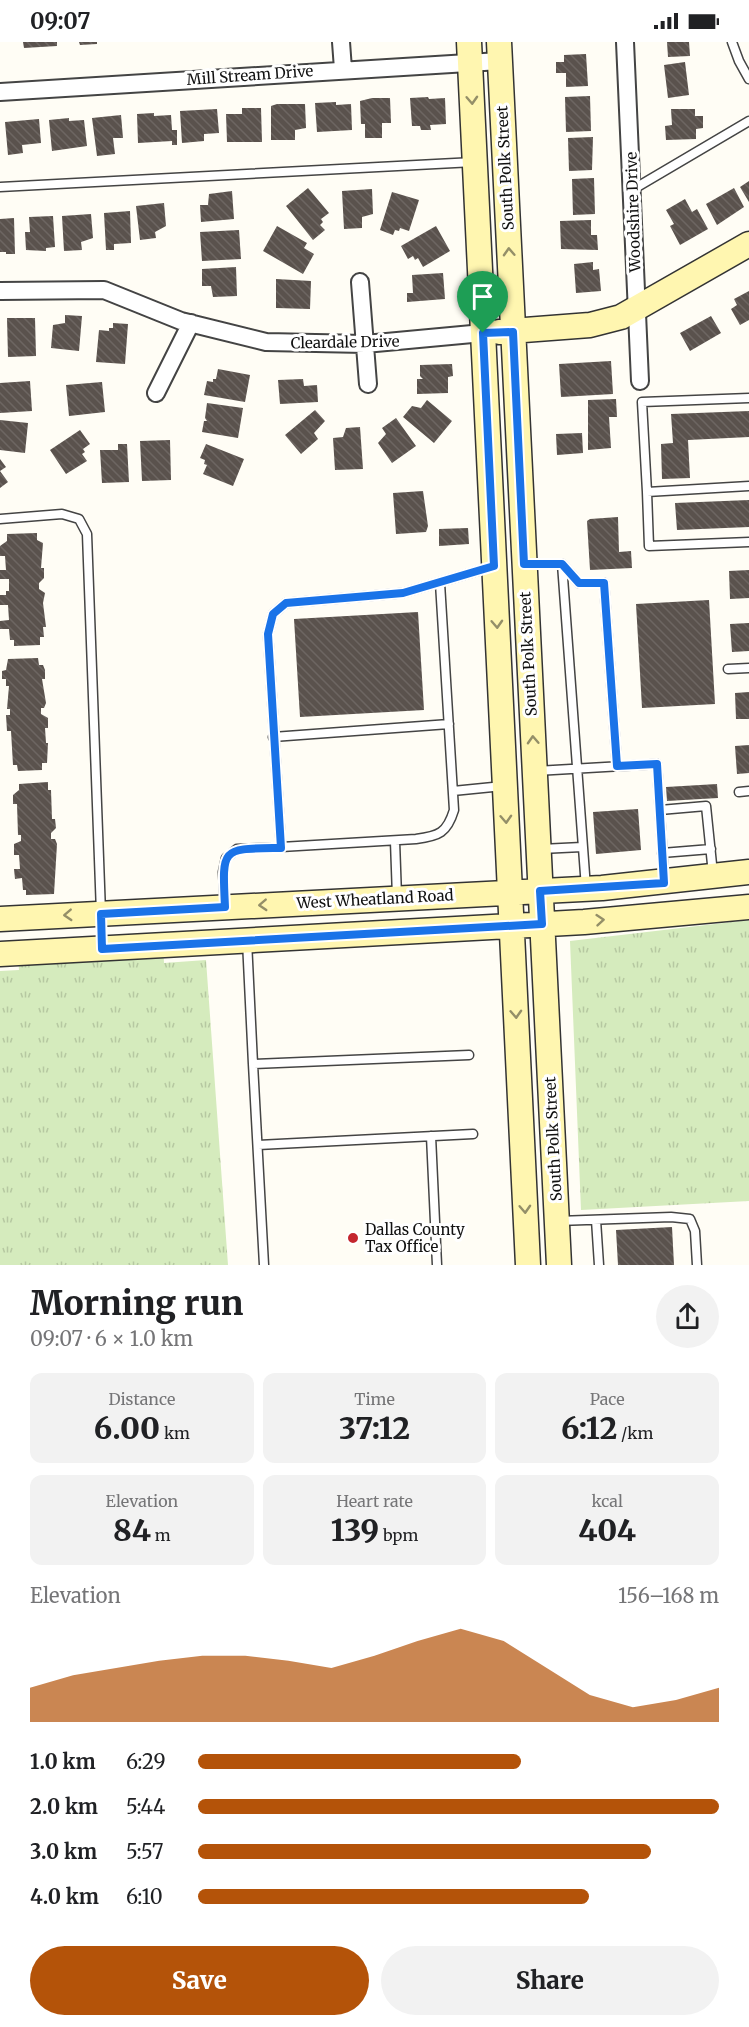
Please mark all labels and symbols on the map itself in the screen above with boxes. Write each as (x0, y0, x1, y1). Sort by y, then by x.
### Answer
street label: Mill Stream Drive (186, 61, 314, 89)
one-way arrow (465, 96, 478, 105)
street label: South Polk Street (492, 105, 518, 231)
street label: Woodshire Drive (621, 151, 645, 273)
one-way arrow (503, 248, 516, 257)
pin (457, 271, 508, 333)
street label: Cleardale Drive (290, 332, 400, 352)
street label: South Polk Street (515, 591, 541, 717)
one-way arrow (490, 620, 503, 629)
one-way arrow (526, 735, 539, 744)
one-way arrow (500, 815, 513, 824)
street label: West Wheatland Road (295, 885, 454, 913)
one-way arrow (258, 899, 267, 912)
one-way arrow (63, 909, 72, 922)
one-way arrow (595, 914, 604, 927)
one-way arrow (509, 1009, 522, 1018)
street label: South Polk Street (540, 1076, 566, 1202)
one-way arrow (519, 1204, 532, 1213)
place label: Dallas County Tax Office (365, 1220, 465, 1256)
marker: Dallas County Tax Office (346, 1231, 360, 1245)

